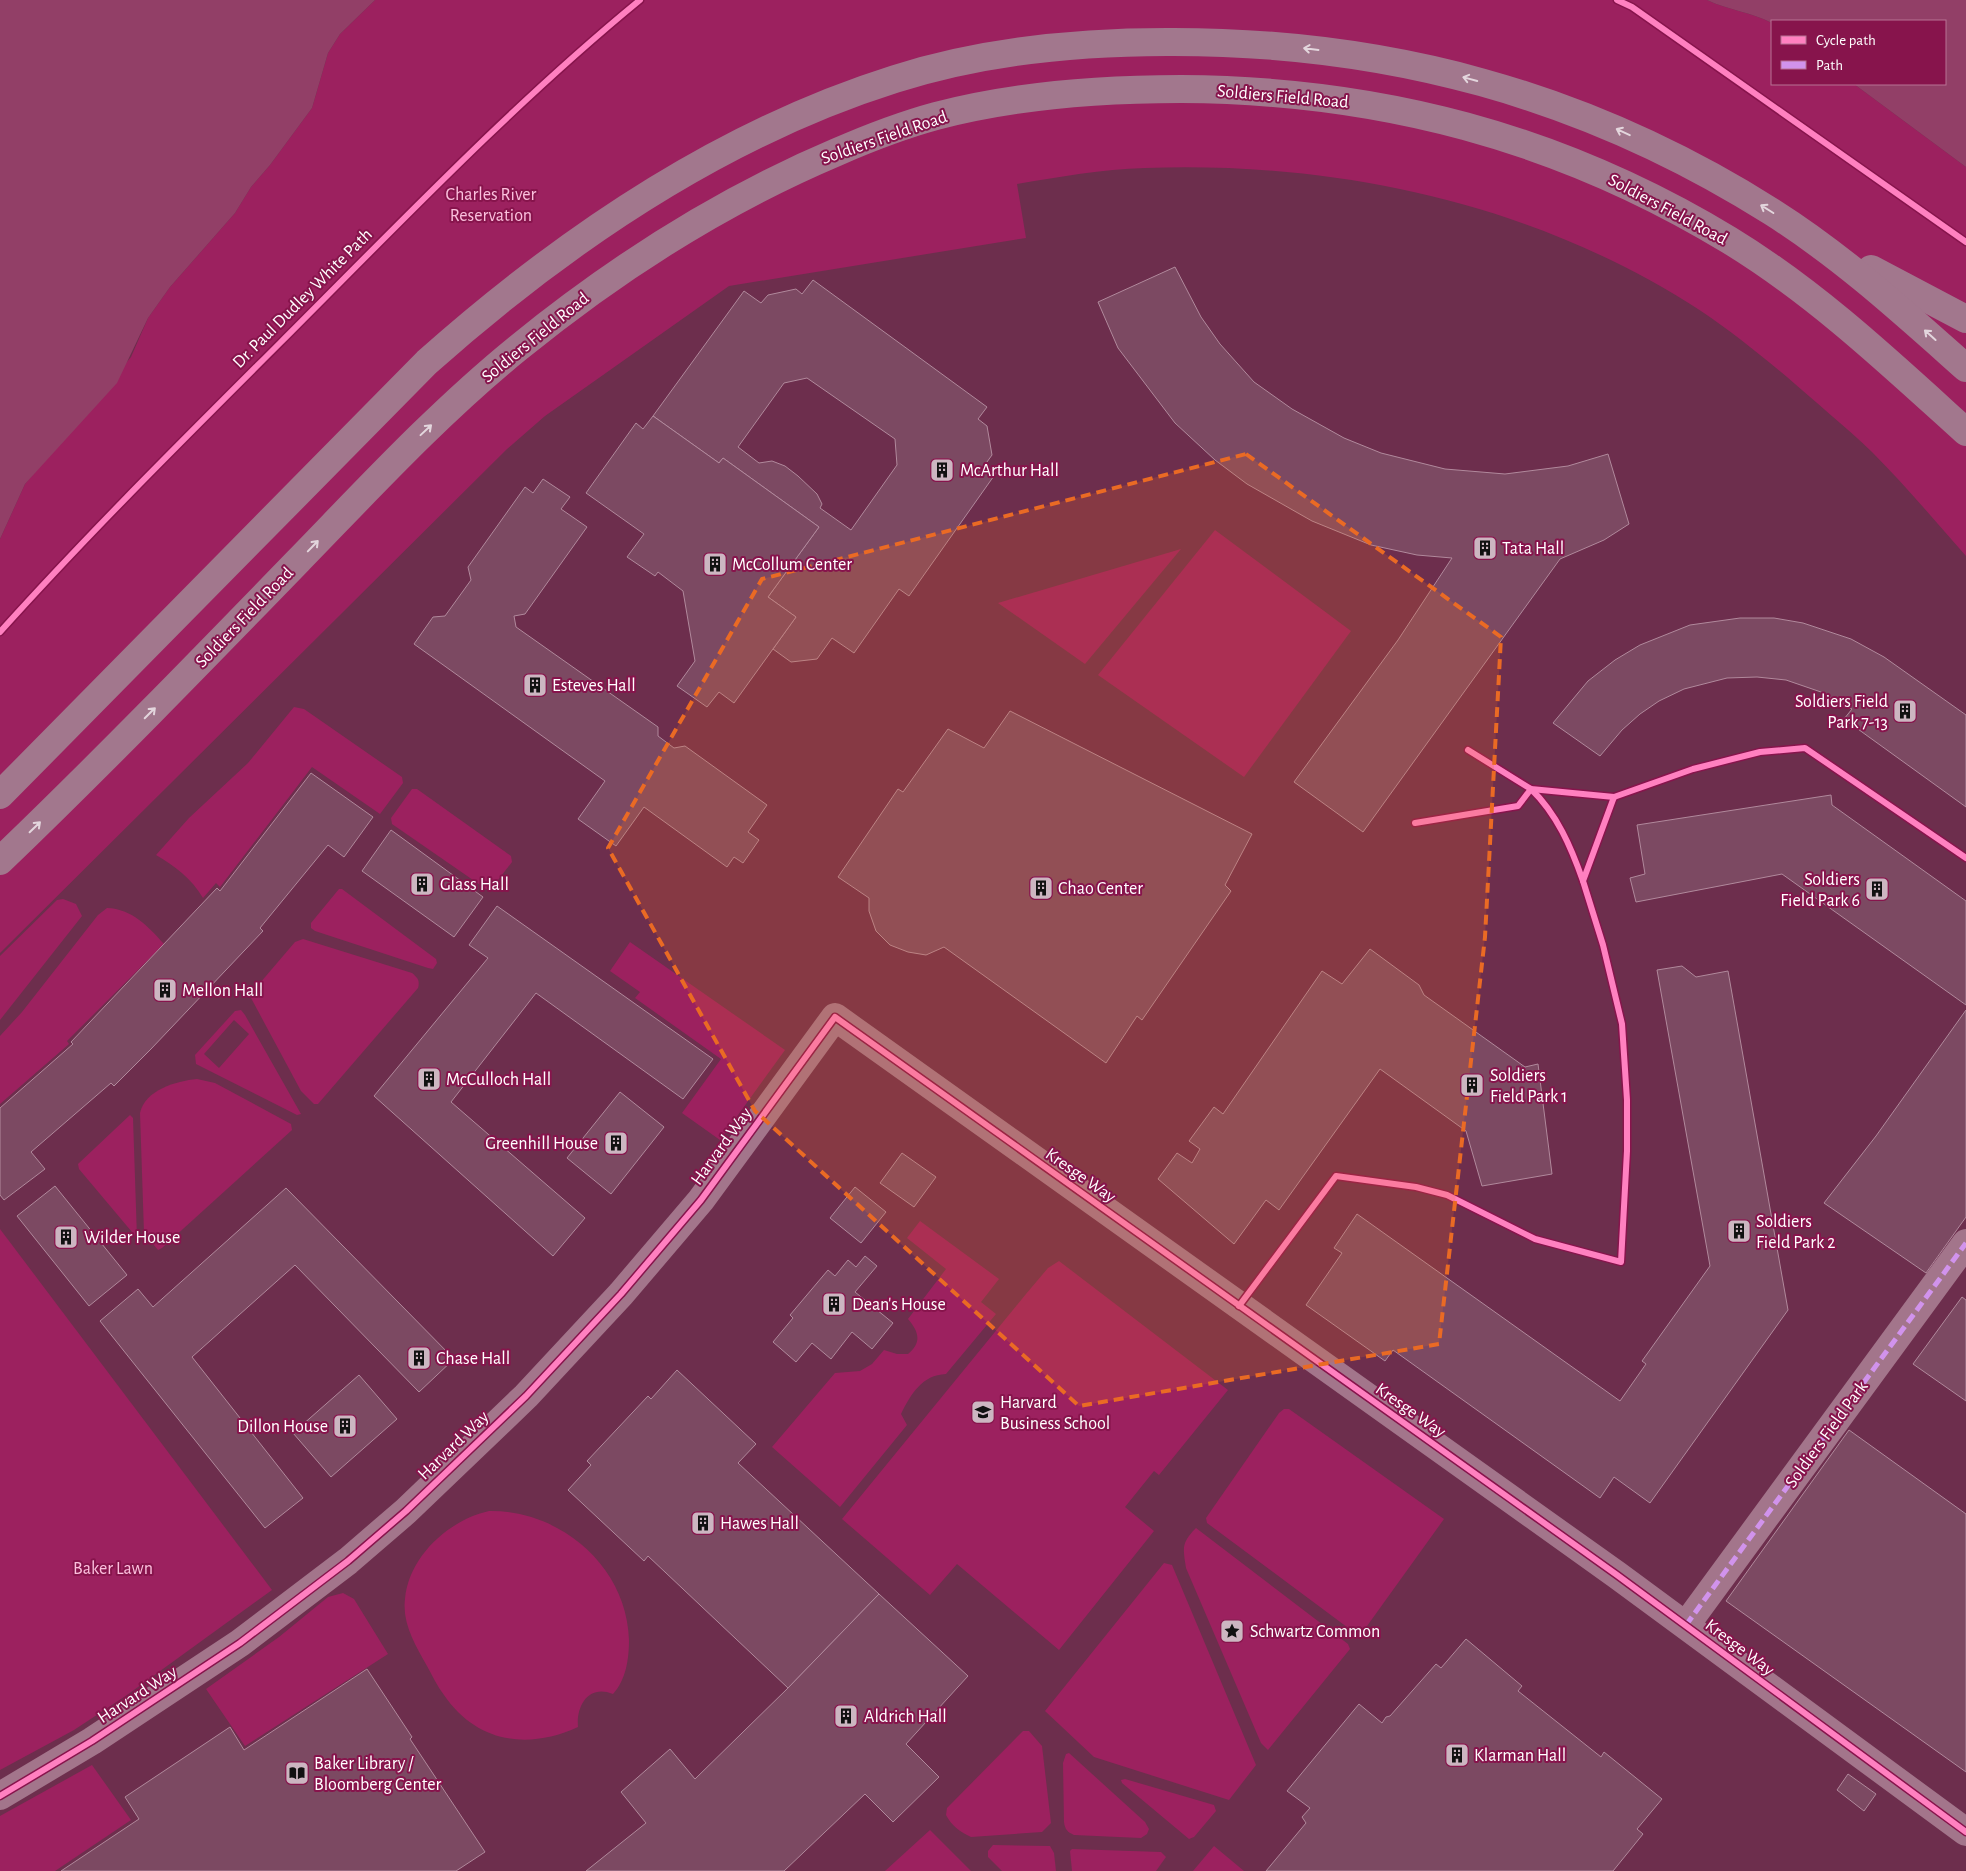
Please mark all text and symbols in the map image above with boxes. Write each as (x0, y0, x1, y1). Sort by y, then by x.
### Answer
legend (1771, 20, 1946, 85)
text: Cycle path (1816, 33, 1876, 48)
one-way arrow (1303, 44, 1319, 54)
text: Path (1816, 58, 1843, 73)
one-way arrow (1463, 73, 1479, 83)
street label: Soldiers Field Road (1216, 82, 1349, 112)
street label: Soldiers Field Road (819, 108, 950, 168)
one-way arrow (1616, 127, 1631, 137)
street label: Soldiers Field Road (1605, 171, 1730, 249)
park label: Charles River Reservation (446, 186, 537, 225)
one-way arrow (1760, 203, 1774, 213)
street label: Dr. Paul Dudley White Path (230, 226, 376, 372)
street label: Soldiers Field Road (479, 289, 593, 386)
one-way arrow (1923, 329, 1936, 341)
one-way arrow (420, 424, 433, 436)
building icon: McArthur Hall (929, 457, 955, 483)
place label: McArthur Hall (960, 462, 1059, 480)
building icon: Tata Hall (1472, 535, 1498, 561)
one-way arrow (307, 540, 319, 552)
place label: Tata Hall (1502, 540, 1564, 558)
building icon: McCollum Center (702, 551, 728, 577)
place label: McCollum Center (732, 556, 852, 574)
street label: Soldiers Field Road (192, 564, 297, 671)
building icon: Esteves Hall (522, 672, 548, 698)
place label: Esteves Hall (552, 677, 636, 695)
place label: Soldiers Field Park 7-13 (1795, 693, 1888, 732)
building icon: Soldiers Field Park 7-13 (1892, 698, 1918, 724)
one-way arrow (144, 706, 156, 719)
one-way arrow (29, 821, 41, 833)
building icon: Glass Hall (409, 871, 435, 897)
place label: Soldiers Field Park 6 (1780, 871, 1860, 910)
building icon: Chao Center (1028, 875, 1054, 901)
place label: Glass Hall (440, 876, 509, 894)
building icon: Soldiers Field Park 6 (1864, 876, 1890, 902)
place label: Chao Center (1058, 880, 1143, 898)
building icon: Mellon Hall (152, 977, 178, 1003)
place label: Mellon Hall (182, 982, 263, 1000)
building icon: McCulloch Hall (416, 1066, 442, 1092)
place label: Soldiers Field Park 1 (1490, 1067, 1567, 1106)
place label: McCulloch Hall (446, 1071, 551, 1089)
building icon: Soldiers Field Park 1 (1459, 1072, 1485, 1098)
street label: Harvard Way (688, 1104, 756, 1189)
building icon: Greenhill House (603, 1130, 629, 1156)
place label: Greenhill House (485, 1135, 598, 1153)
street label: Kresge Way (1042, 1145, 1119, 1207)
place label: Soldiers Field Park 2 (1756, 1213, 1835, 1252)
building icon: Soldiers Field Park 2 (1726, 1218, 1752, 1244)
building icon: Wilder House (53, 1224, 79, 1250)
place label: Wilder House (84, 1229, 180, 1247)
building icon: Dean's House (821, 1291, 847, 1317)
place label: Dean's House (852, 1296, 946, 1314)
building icon: Chase Hall (406, 1345, 432, 1371)
place label: Chase Hall (436, 1350, 510, 1368)
street label: Soldiers Field Park (1782, 1377, 1872, 1491)
street label: Kresge Way (1372, 1380, 1449, 1442)
place label: Harvard Business School (1000, 1394, 1110, 1433)
school or university icon: Harvard Business School (970, 1399, 996, 1425)
street label: Harvard Way (415, 1408, 493, 1484)
building icon: Dillon House (332, 1413, 358, 1439)
place label: Dillon House (237, 1418, 328, 1436)
building icon: Hawes Hall (690, 1510, 716, 1536)
place label: Hawes Hall (720, 1515, 799, 1533)
park label: Baker Lawn (73, 1560, 153, 1578)
street label: Kresge Way (1702, 1616, 1778, 1680)
place icon: Schwartz Common (1219, 1618, 1245, 1644)
place label: Schwartz Common (1250, 1623, 1380, 1641)
street label: Harvard Way (95, 1662, 181, 1727)
building icon: Aldrich Hall (833, 1703, 859, 1729)
place label: Aldrich Hall (864, 1708, 947, 1726)
building icon: Klarman Hall (1444, 1742, 1470, 1768)
place label: Klarman Hall (1474, 1747, 1566, 1765)
place label: Baker Library / Bloomberg Center (314, 1755, 441, 1794)
library icon: Baker Library / Bloomberg Center (284, 1760, 310, 1786)

